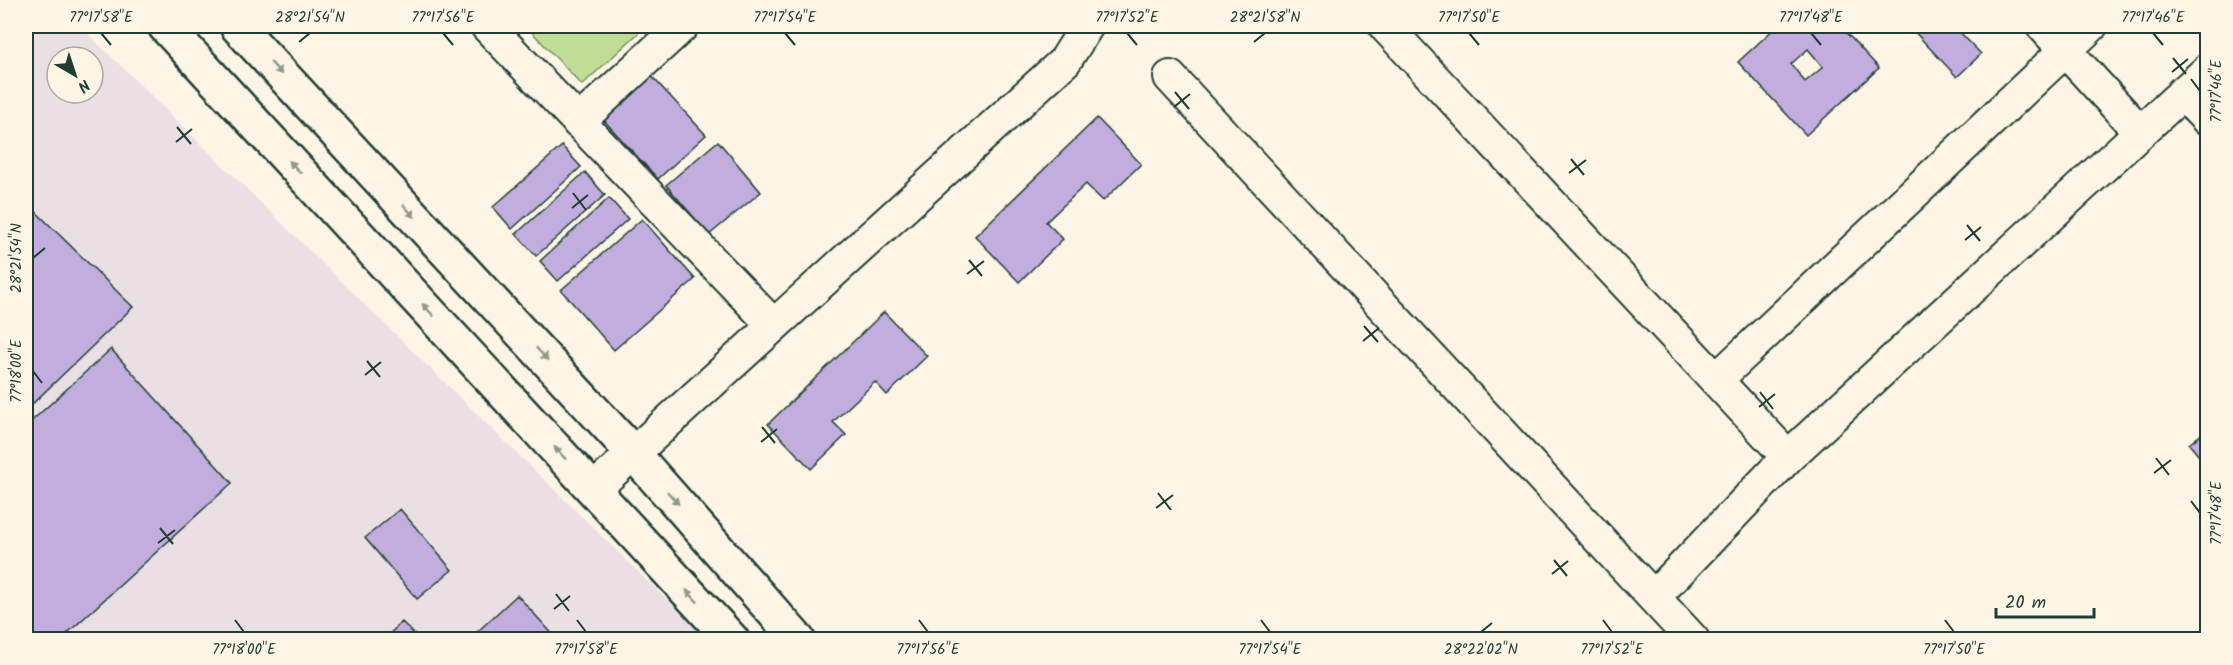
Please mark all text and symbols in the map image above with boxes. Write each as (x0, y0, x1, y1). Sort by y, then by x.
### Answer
text: 77°17'58"E (69, 6, 134, 30)
text: 28°21'54"N (275, 6, 345, 30)
text: 77°17'56"E (412, 6, 476, 30)
text: 77°17'54"E (754, 6, 818, 30)
text: 77°17'52"E (1095, 6, 1160, 30)
text: 28°21'58"N (1230, 6, 1300, 30)
text: 77°17'50"E (1438, 6, 1501, 30)
text: 77°17'48"E (1779, 6, 1844, 30)
text: 77°17'46"E (2121, 6, 2186, 30)
north arrow (45, 45, 105, 105)
text: 77°17'46"E (2205, 58, 2229, 123)
one-way arrow (269, 61, 283, 76)
text: N (72, 73, 95, 98)
one-way arrow (288, 159, 302, 174)
one-way arrow (402, 204, 416, 219)
text: 28°21'54"N (5, 223, 29, 293)
one-way arrow (421, 302, 435, 317)
text: 77°18'00"E (5, 338, 29, 403)
one-way arrow (534, 347, 548, 361)
one-way arrow (553, 445, 567, 460)
text: 77°17'48"E (2205, 480, 2229, 545)
one-way arrow (666, 490, 679, 505)
scale bar (1996, 581, 2094, 619)
one-way arrow (685, 589, 699, 604)
text: 20 m (2005, 589, 2046, 618)
text: 77°18'00"E (212, 638, 277, 662)
text: 77°17'58"E (554, 638, 619, 662)
text: 77°17'56"E (897, 638, 961, 662)
text: 77°17'54"E (1239, 638, 1303, 662)
text: 28°22'02"N (1444, 638, 1518, 662)
text: 77°17'52"E (1580, 638, 1645, 662)
text: 77°17'50"E (1923, 638, 1986, 662)

